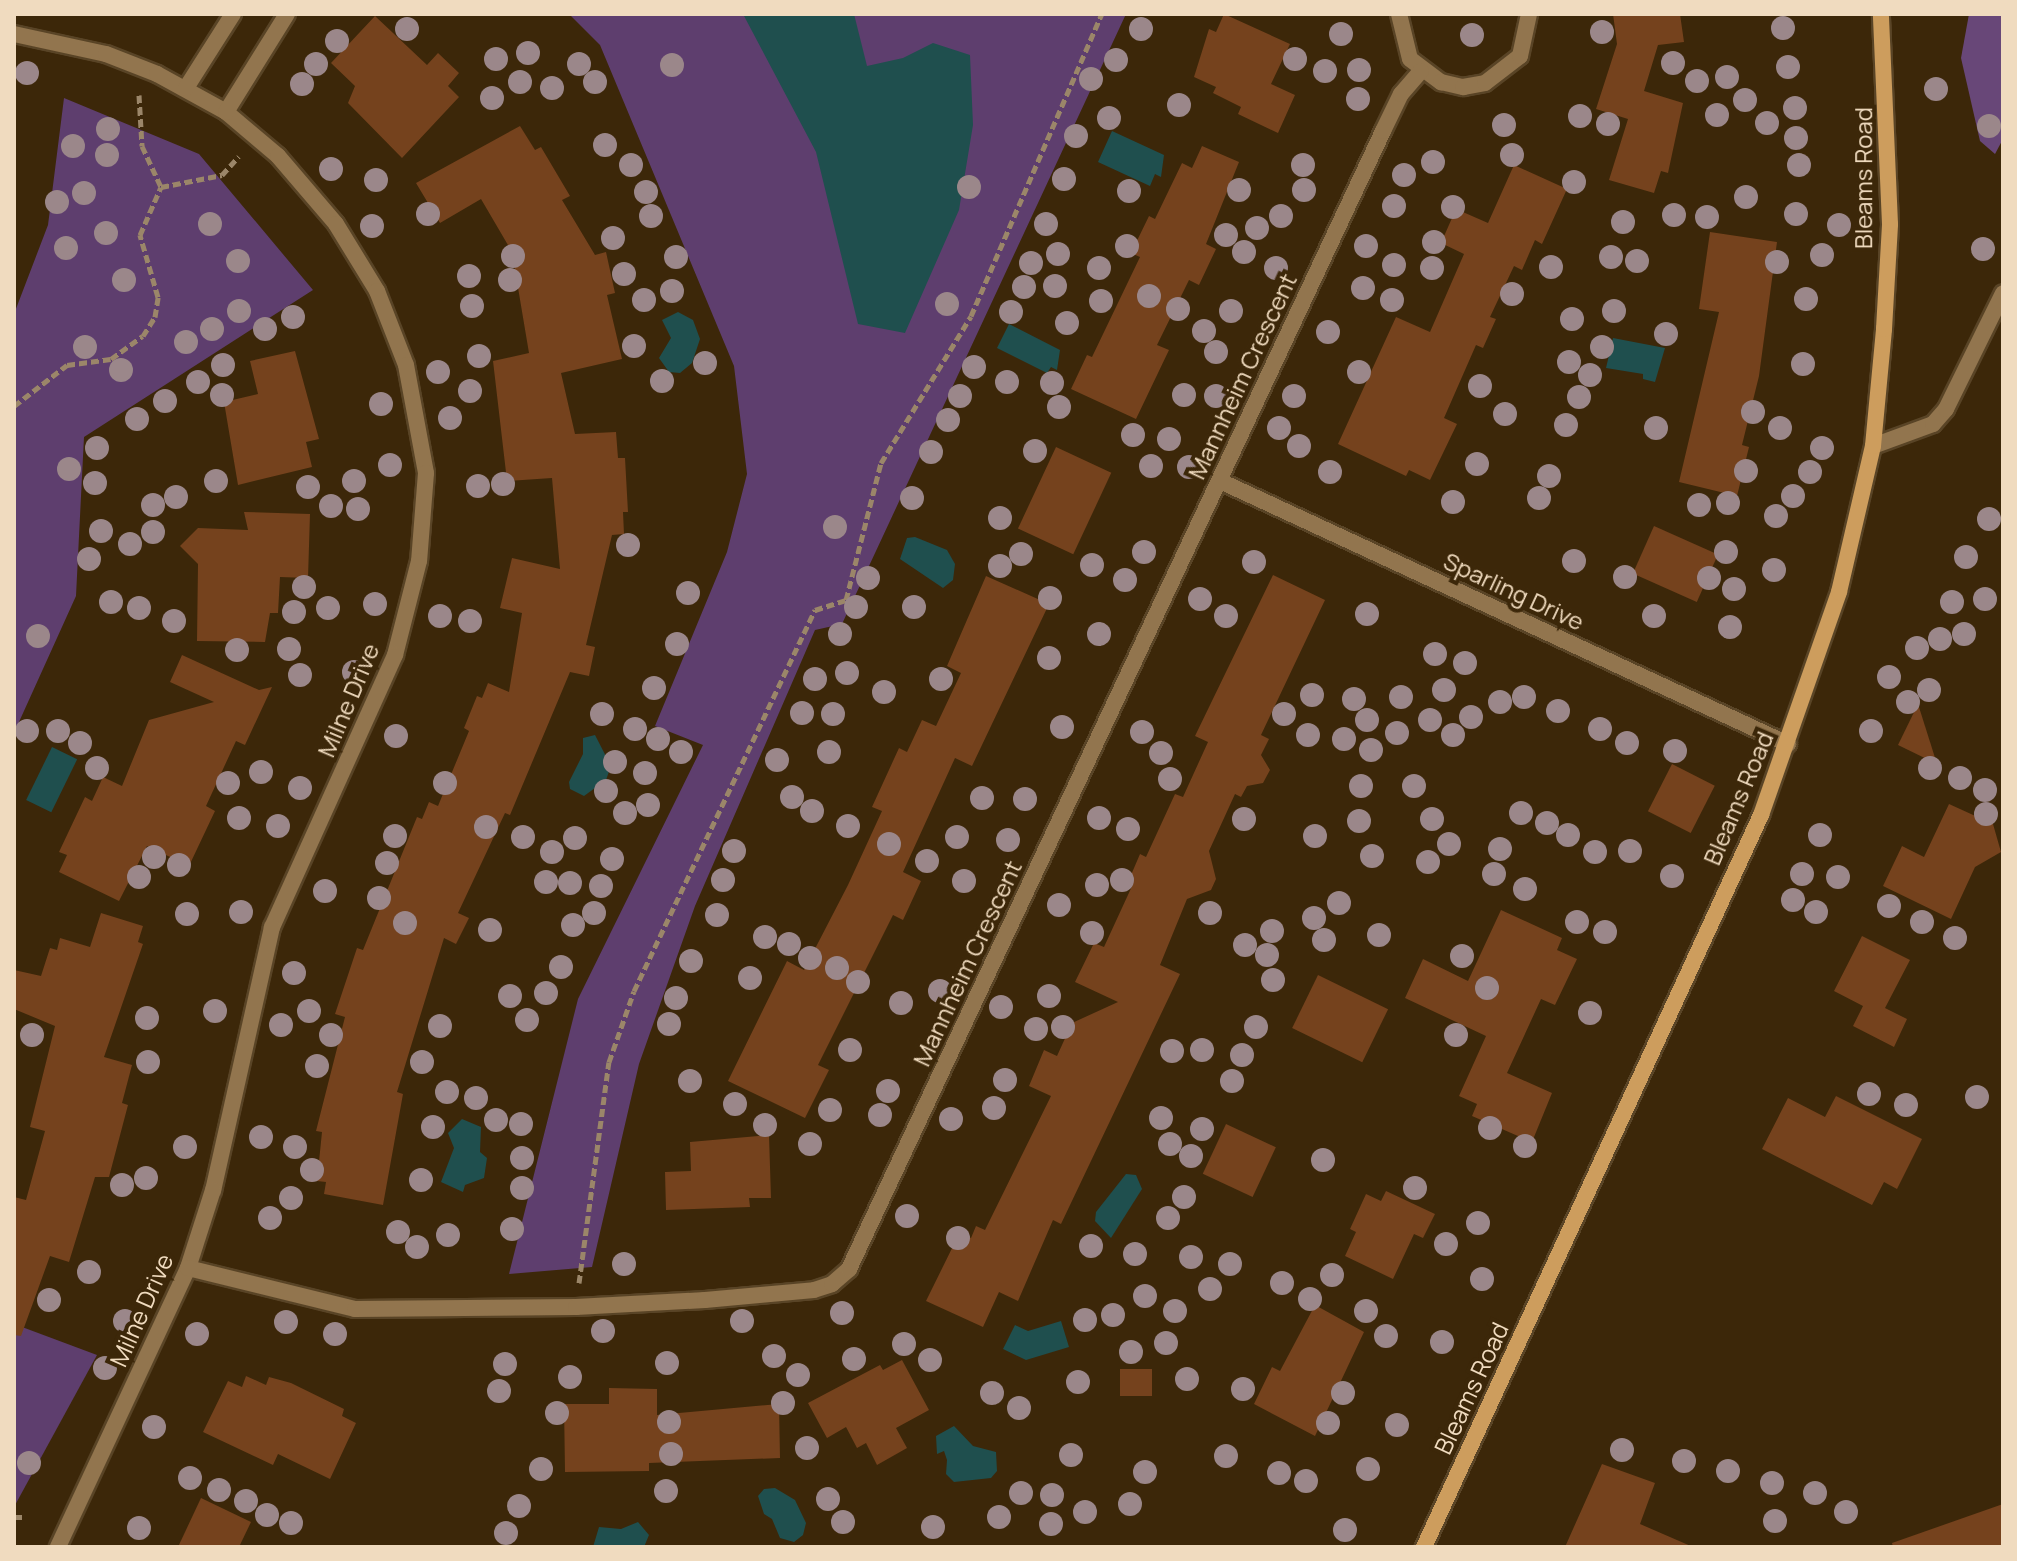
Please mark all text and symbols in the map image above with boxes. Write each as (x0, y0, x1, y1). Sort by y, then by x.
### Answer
street label: Bleams Road (1849, 107, 1877, 249)
street label: Mannheim Crescent (1182, 269, 1302, 483)
street label: Sparling Drive (1439, 546, 1589, 636)
street label: Milne Drive (311, 639, 385, 761)
street label: Bleams Road (1697, 727, 1779, 869)
street label: Mannheim Crescent (907, 856, 1027, 1070)
street label: Milne Drive (103, 1249, 179, 1371)
street label: Bleams Road (1428, 1318, 1514, 1458)

